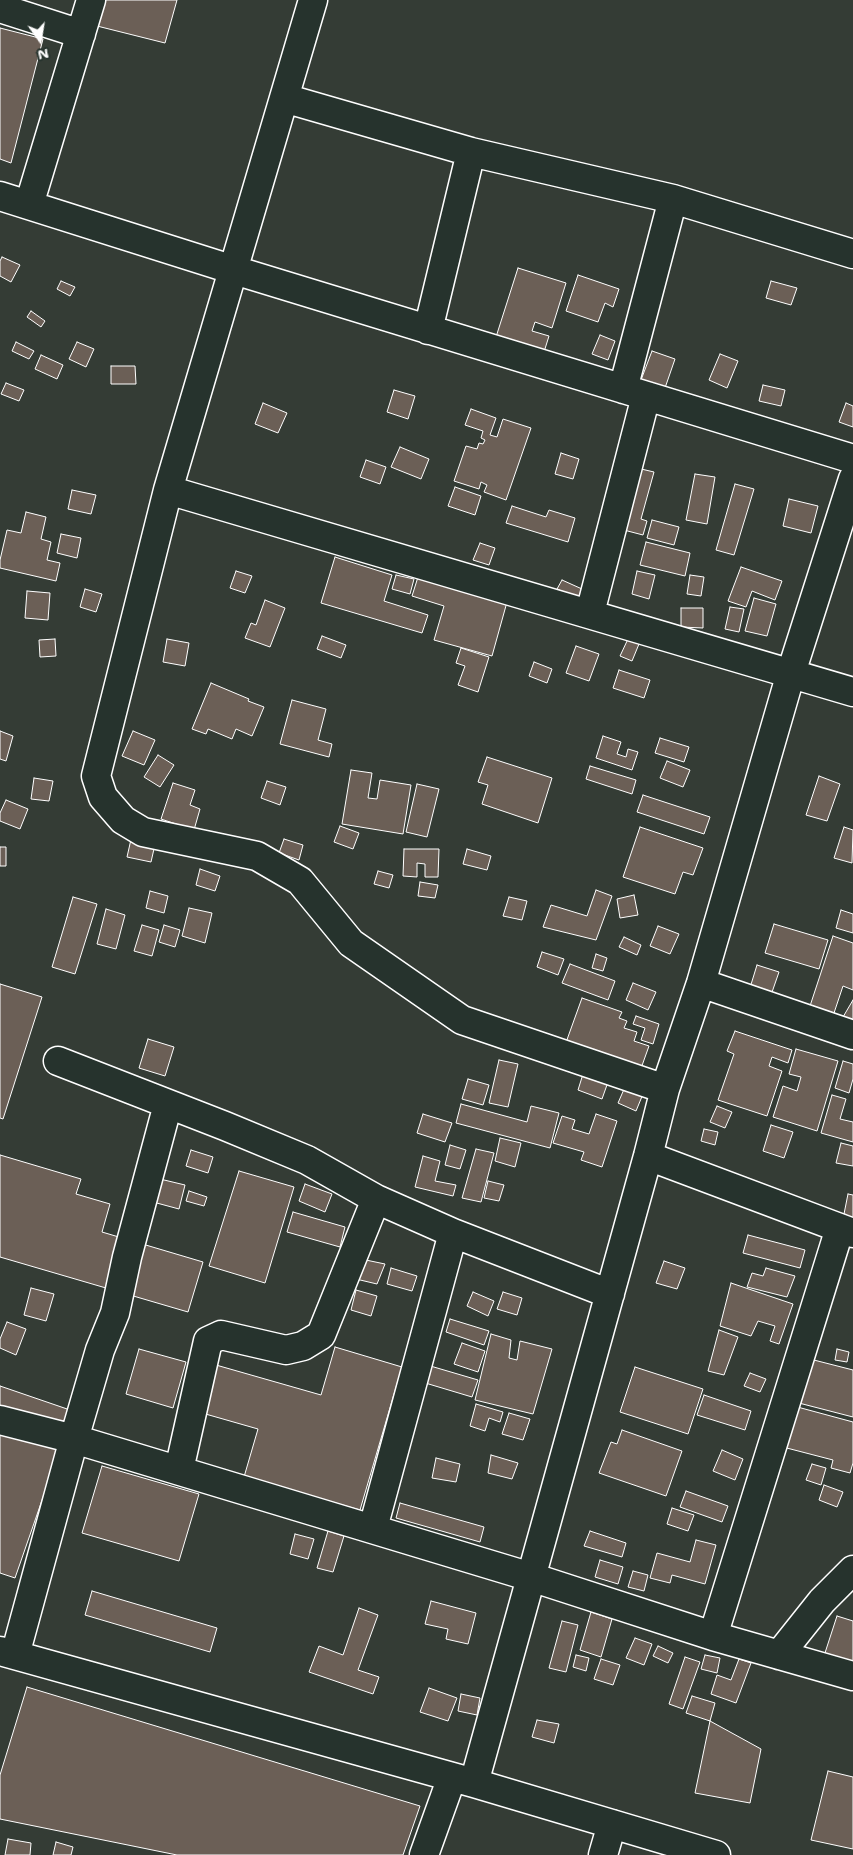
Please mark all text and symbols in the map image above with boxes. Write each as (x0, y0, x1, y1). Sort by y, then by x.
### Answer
north arrow (15, 15, 65, 65)
text: N (36, 45, 51, 65)

